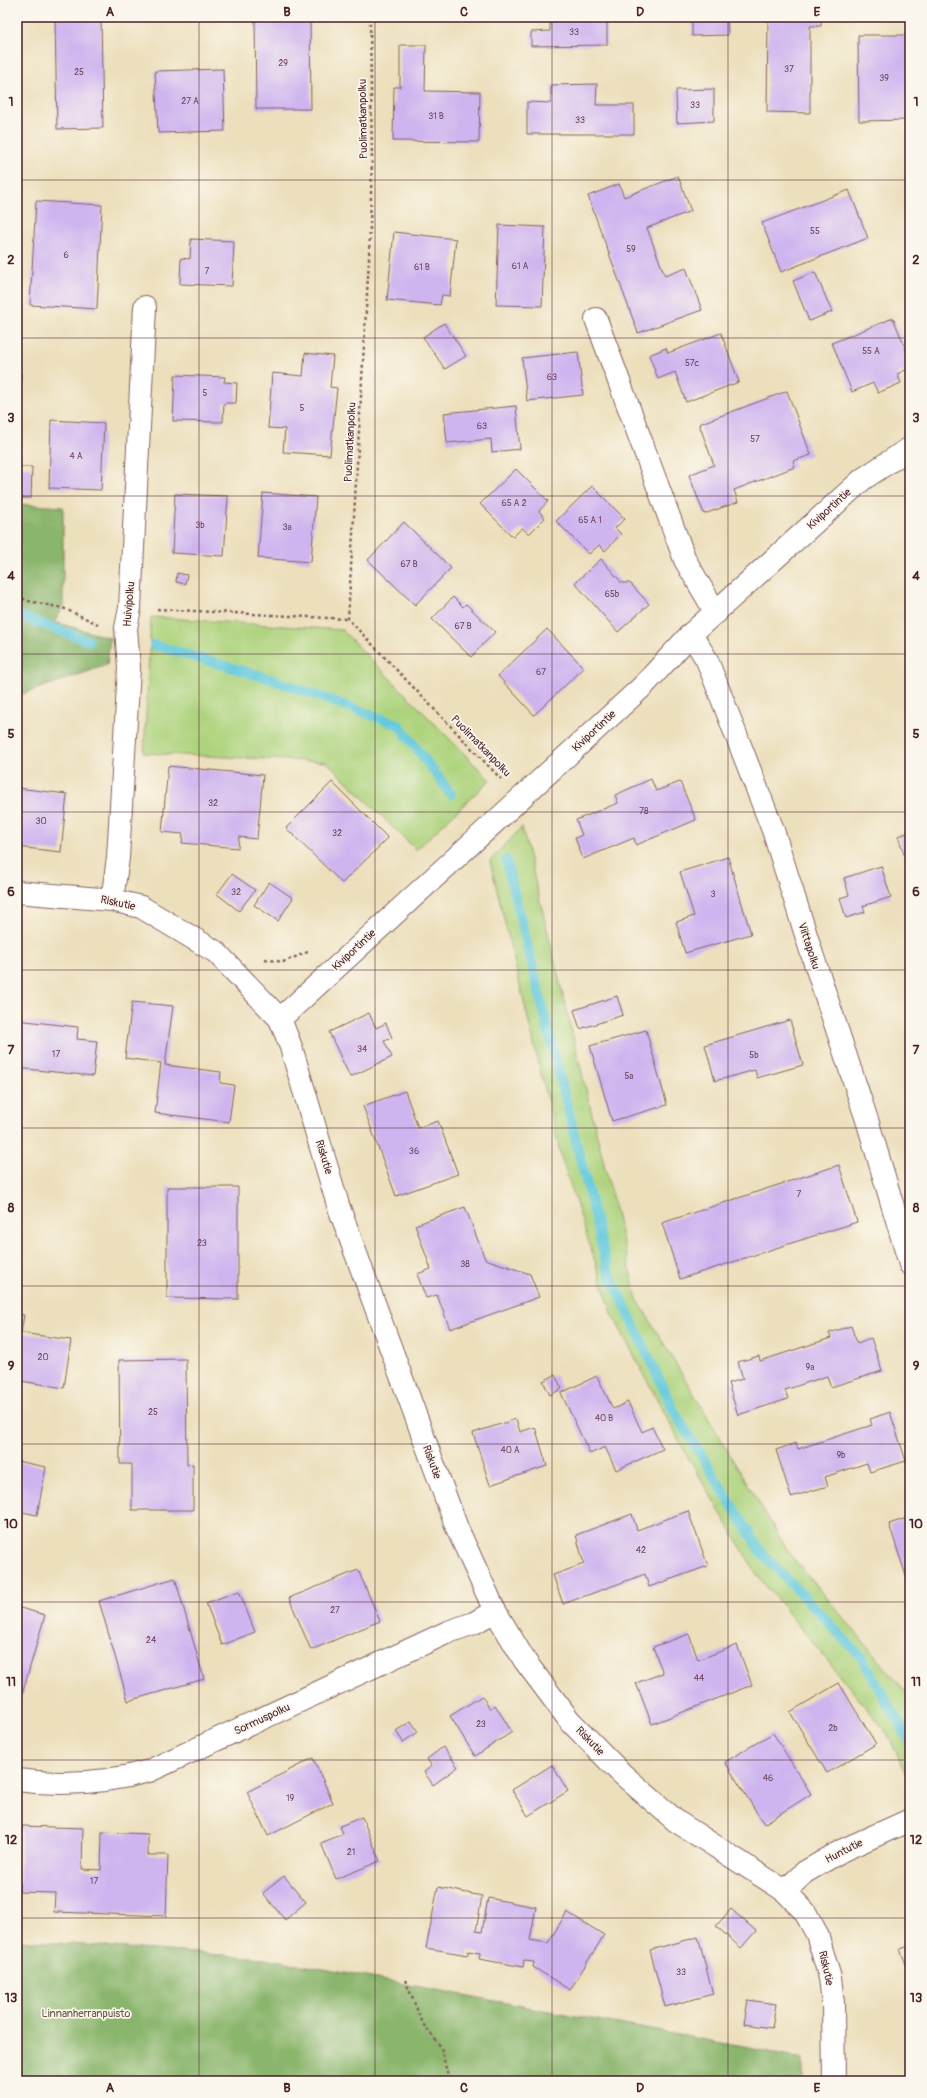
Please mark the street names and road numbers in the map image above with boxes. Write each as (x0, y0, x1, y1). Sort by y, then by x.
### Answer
street label: Puolimatkanpolku (356, 79, 370, 159)
street label: Puolimatkanpolku (341, 402, 359, 482)
street label: Kiviportintie (804, 485, 854, 532)
street label: Huivipolku (121, 581, 137, 627)
street label: Kiviportintie (569, 707, 619, 755)
street label: Puolimatkanpolku (448, 713, 514, 779)
street label: Riskutie (99, 893, 137, 913)
street label: Viittapolku (795, 921, 823, 971)
street label: Kiviportintie (329, 926, 379, 974)
street label: Riskutie (313, 1138, 336, 1176)
street label: Riskutie (420, 1443, 444, 1481)
street label: Sormuspolku (232, 1700, 292, 1738)
street label: Riskutie (573, 1724, 607, 1759)
street label: Huntutie (823, 1836, 865, 1866)
street label: Riskutie (816, 1949, 836, 1987)

